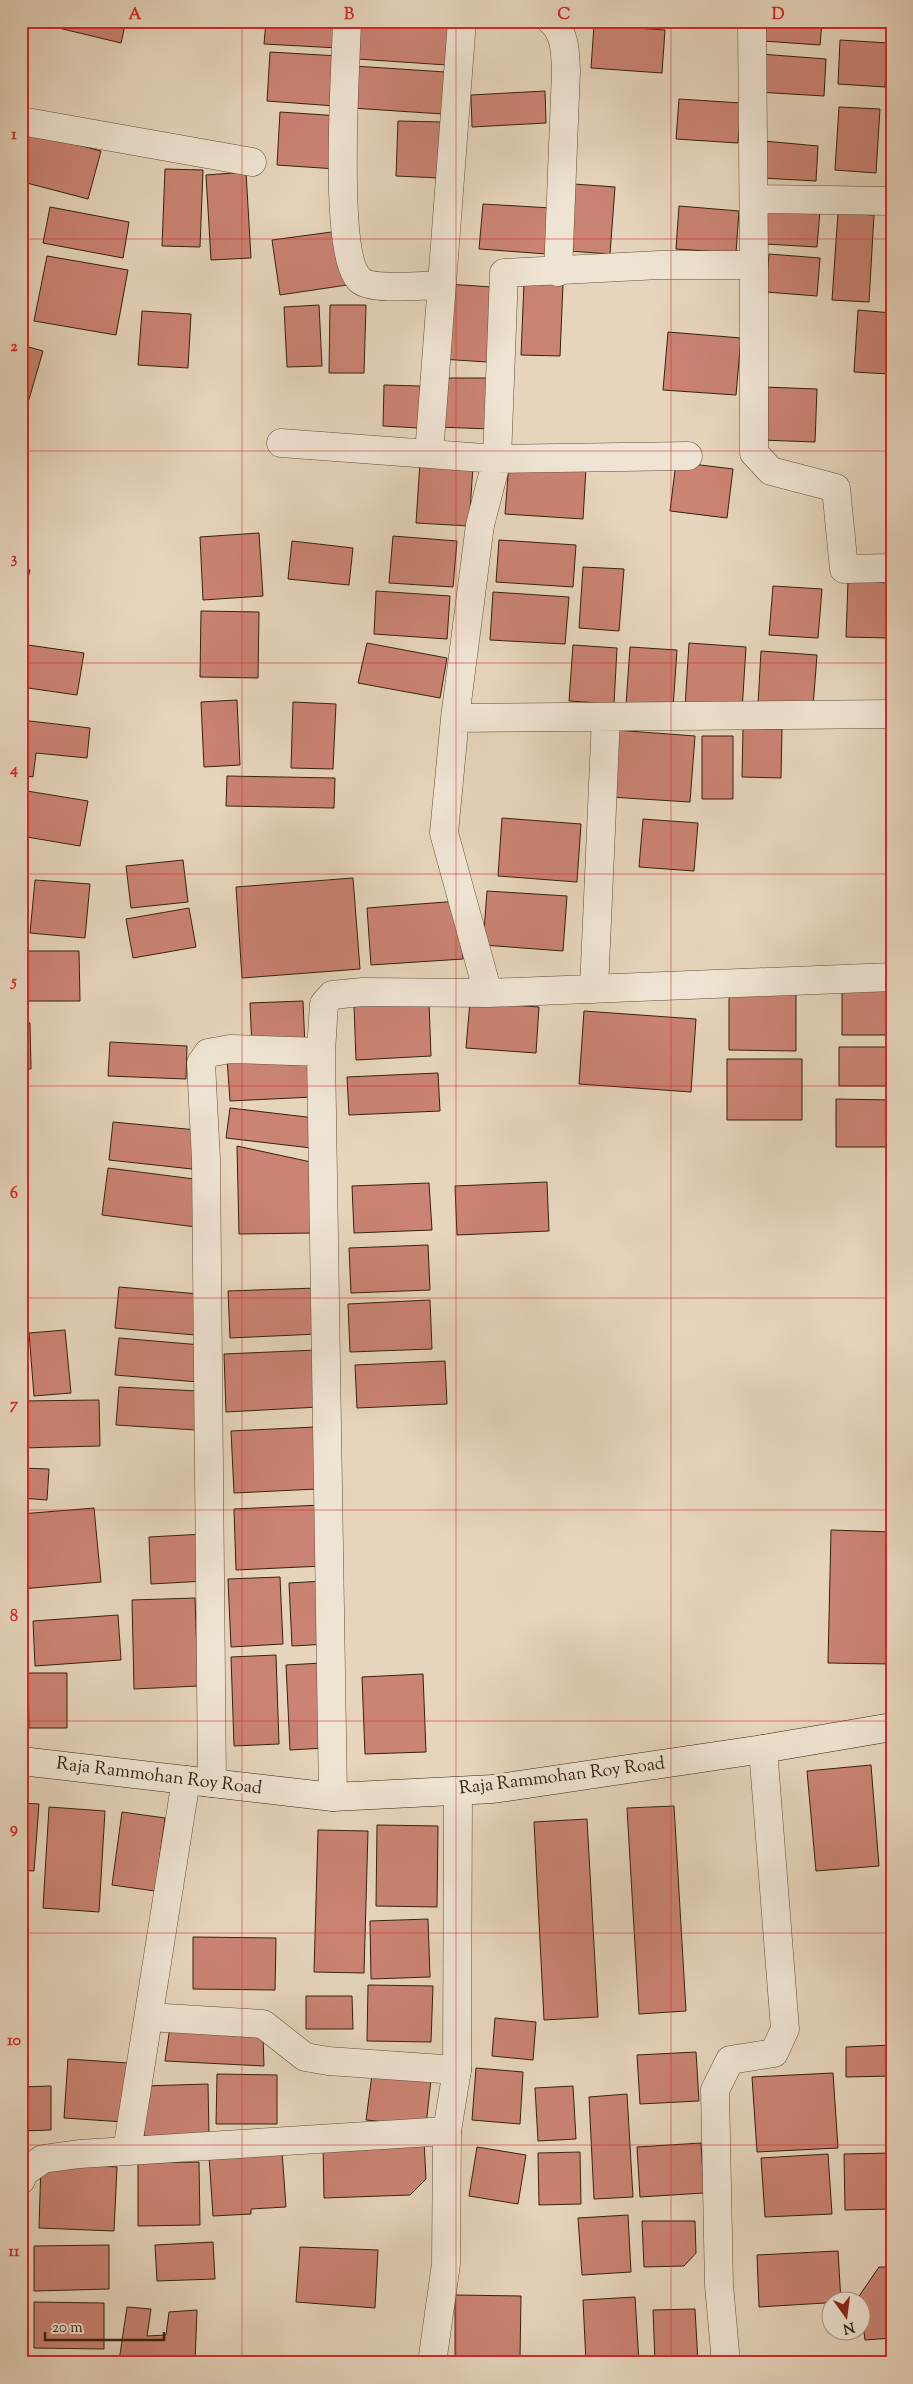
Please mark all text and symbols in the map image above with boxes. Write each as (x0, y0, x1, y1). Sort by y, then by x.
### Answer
text: A (129, 4, 142, 27)
text: B (344, 4, 354, 27)
text: C (558, 4, 571, 27)
text: D (772, 4, 785, 27)
text: 1 (11, 124, 17, 147)
text: 2 (10, 336, 18, 359)
text: 3 (11, 548, 18, 571)
text: 4 (9, 759, 18, 782)
text: 5 (9, 971, 17, 994)
text: 6 (10, 1183, 18, 1206)
text: 7 (10, 1394, 19, 1417)
text: 8 (10, 1606, 18, 1629)
street label: Raja Rammohan Roy Road (55, 1751, 263, 1803)
street label: Raja Rammohan Roy Road (458, 1751, 666, 1803)
text: 9 (10, 1818, 18, 1841)
text: 10 (7, 2030, 21, 2053)
text: 11 (9, 2241, 20, 2264)
north arrow (820, 2292, 870, 2342)
scale bar (45, 2309, 164, 2341)
text: N (841, 2316, 857, 2338)
text: 20 m (52, 2318, 83, 2339)

